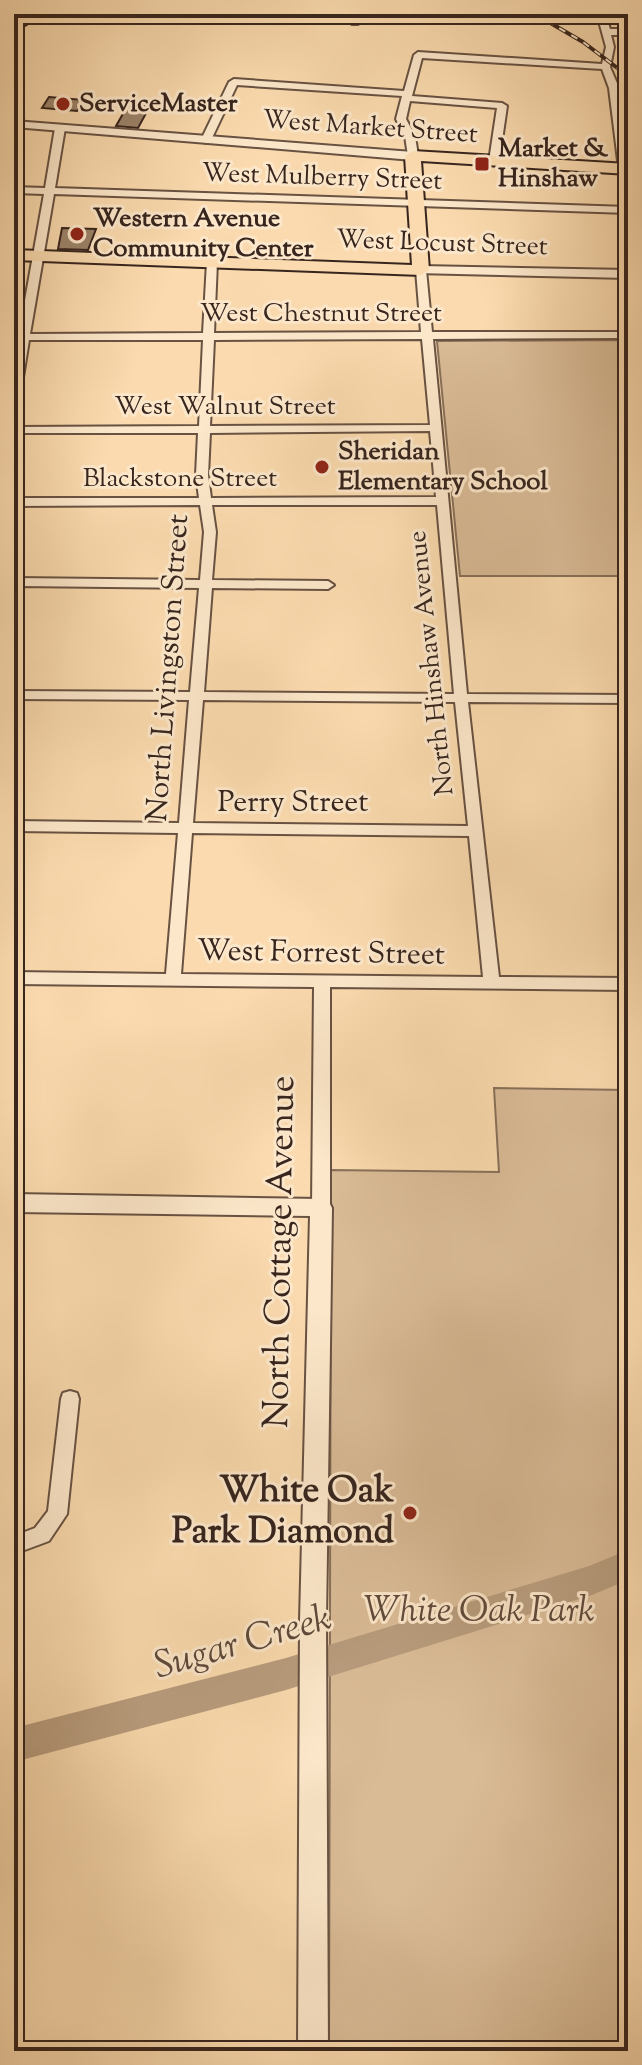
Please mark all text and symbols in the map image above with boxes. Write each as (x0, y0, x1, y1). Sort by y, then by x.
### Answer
place label: ServiceMaster (79, 86, 238, 123)
marker: ServiceMaster (54, 95, 72, 113)
street label: West Market Street (261, 102, 479, 154)
place label: Market & Hinshaw (498, 131, 608, 198)
street label: West Mulberry Street (201, 155, 443, 201)
marker: Market & Hinshaw (473, 155, 491, 173)
place label: Western Avenue Community Center (93, 201, 314, 268)
street label: West Locust Street (336, 222, 548, 266)
marker: Western Avenue Community Center (68, 225, 86, 243)
street label: West Chestnut Street (200, 296, 442, 333)
street label: West Walnut Street (114, 389, 336, 426)
place label: Sheridan Elementary School (338, 434, 548, 501)
marker: Sheridan Elementary School (313, 458, 331, 476)
street label: Blackstone Street (83, 461, 277, 498)
street label: North Livingston Street (137, 513, 201, 823)
street label: North Hinshaw Avenue (400, 529, 464, 797)
street label: Perry Street (218, 782, 368, 825)
street label: West Forrest Street (197, 930, 445, 978)
street label: North Cottage Avenue (252, 1075, 310, 1429)
place label: White Oak Park Diamond (172, 1466, 395, 1559)
marker: White Oak Park Diamond (401, 1504, 419, 1522)
park label: White Oak Park (364, 1586, 594, 1638)
water label: Sugar Creek (148, 1593, 338, 1695)

